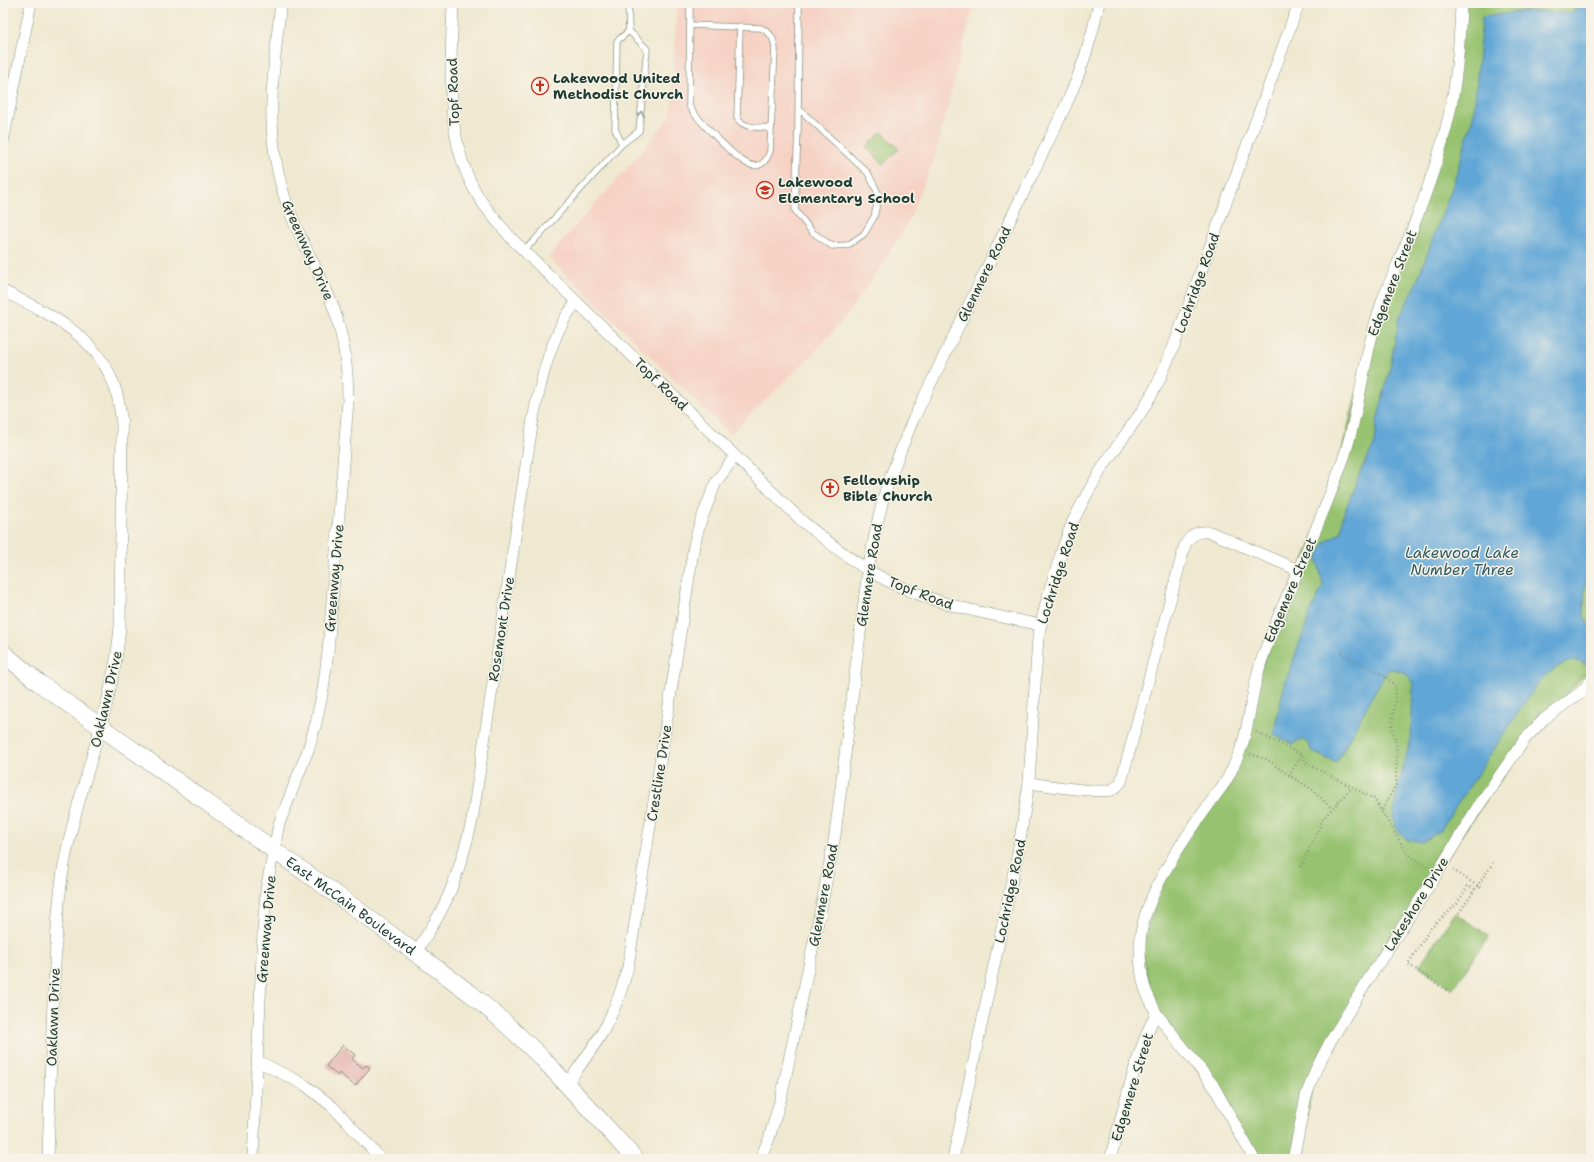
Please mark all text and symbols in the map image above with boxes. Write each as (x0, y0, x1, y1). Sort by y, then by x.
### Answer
street label: Topf Road (443, 57, 463, 126)
place label: Lakewood United Methodist Church (553, 69, 683, 103)
church icon: Lakewood United Methodist Church (530, 76, 550, 96)
one-way arrow (636, 111, 645, 117)
place label: Lakewood Elementary School (778, 173, 915, 207)
school or university icon: Lakewood Elementary School (755, 180, 775, 200)
street label: Greenway Drive (278, 197, 338, 303)
street label: Glenmere Road (953, 223, 1015, 325)
street label: Edgemere Street (1363, 227, 1421, 339)
street label: Lochridge Road (1170, 230, 1224, 336)
street label: Topf Road (630, 354, 692, 414)
place label: Fellowship Bible Church (843, 471, 933, 505)
church icon: Fellowship Bible Church (820, 478, 840, 498)
street label: Lochridge Road (1033, 520, 1083, 626)
street label: Glenmere Road (852, 522, 886, 628)
street label: Greenway Drive (320, 523, 348, 633)
street label: Edgemere Street (1260, 535, 1320, 645)
water label: Lakewood Lake Number Three (1405, 543, 1519, 580)
street label: Topf Road (886, 572, 956, 614)
street label: Rosemont Drive (484, 575, 518, 683)
street label: Oaklawn Drive (86, 649, 126, 749)
street label: Crestline Drive (642, 723, 676, 823)
street label: Lochridge Road (990, 837, 1030, 945)
street label: Glenmere Road (804, 842, 842, 948)
street label: East McCain Boulevard (282, 852, 419, 959)
street label: Lakeshore Drive (1380, 853, 1452, 955)
street label: Greenway Drive (252, 874, 280, 984)
street label: Oaklawn Drive (42, 967, 64, 1067)
street label: Edgemere Street (1107, 1031, 1157, 1143)

